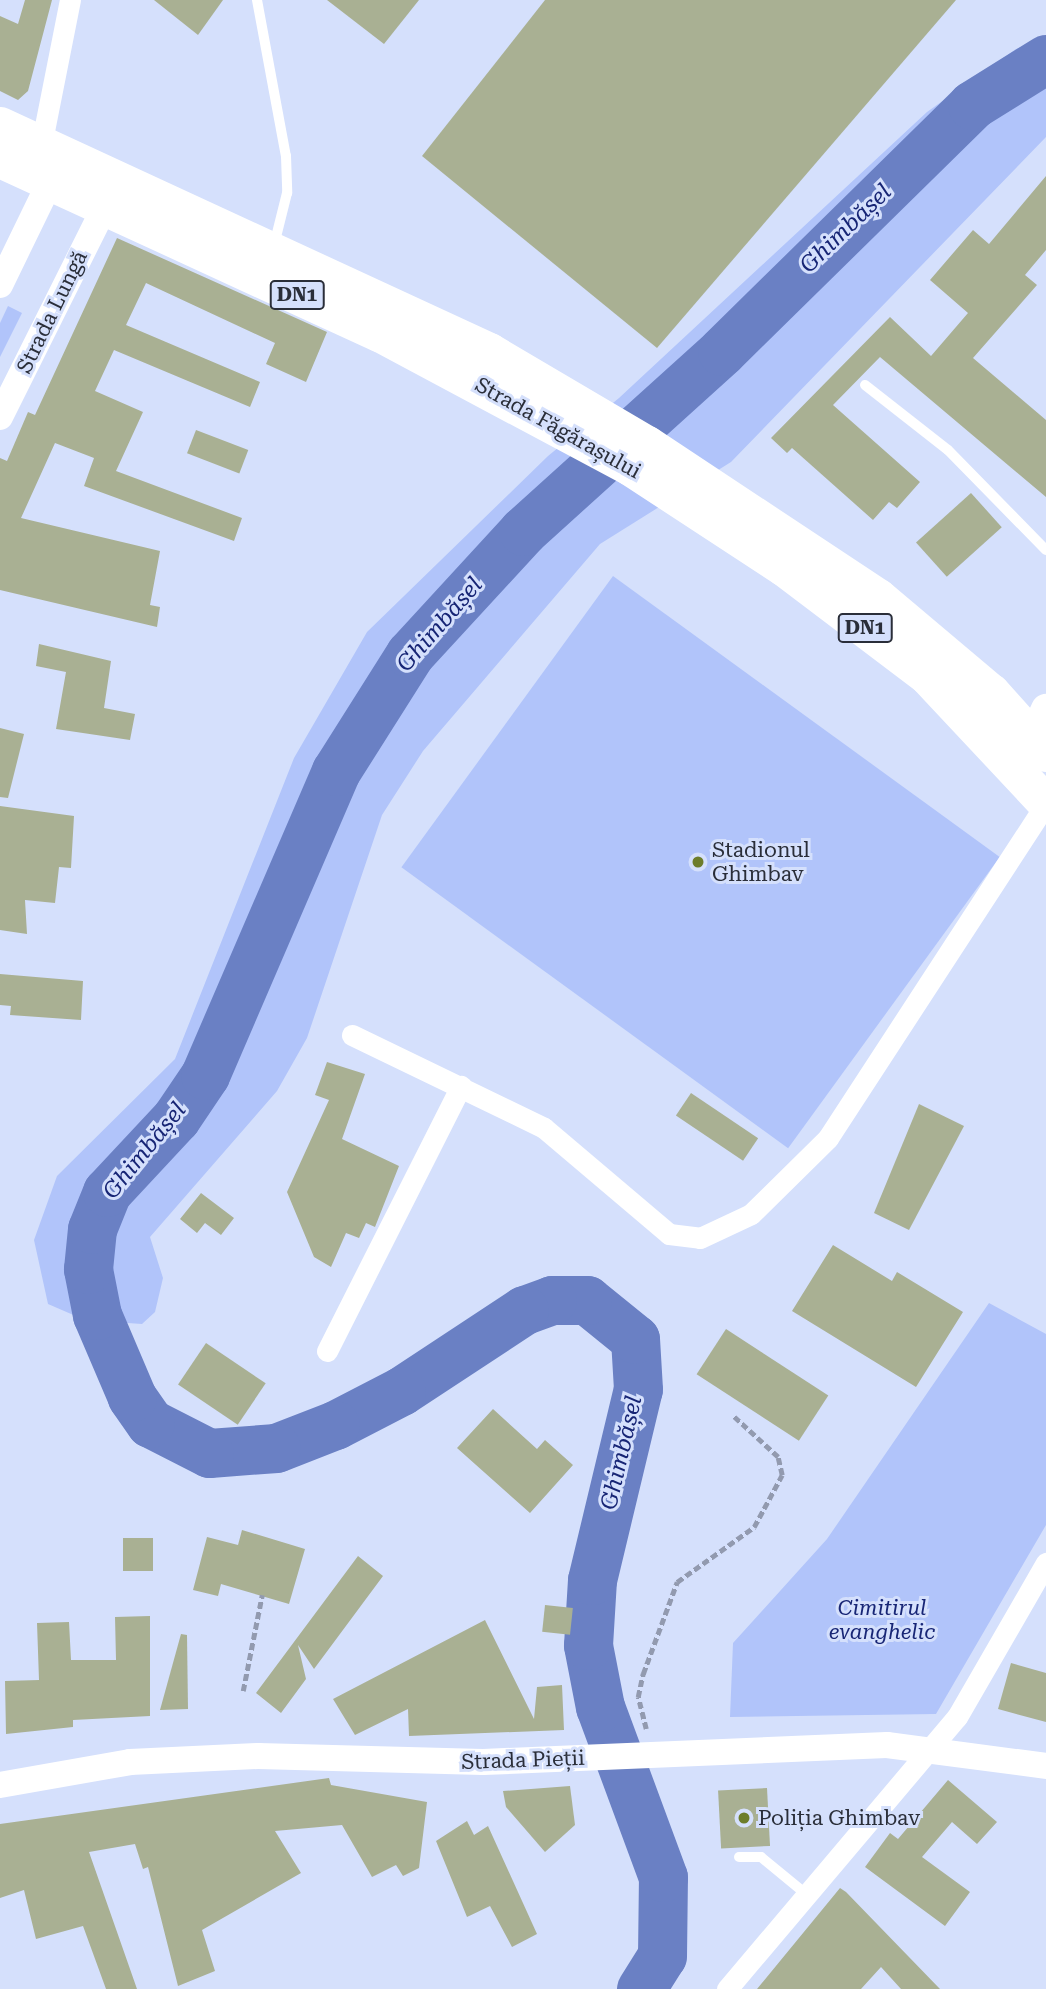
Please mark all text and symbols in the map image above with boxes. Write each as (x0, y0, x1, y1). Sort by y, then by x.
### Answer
water label: Ghimbășel (795, 179, 897, 279)
street label: Strada Lungă (11, 247, 93, 377)
road number: DN1 (269, 280, 325, 310)
street label: Strada Făgărașului (471, 372, 645, 484)
water label: Ghimbășel (391, 572, 489, 678)
road number: DN1 (837, 612, 893, 643)
place label: Stadionul Ghimbav (712, 837, 810, 887)
marker: Stadionul Ghimbav (690, 854, 706, 870)
water label: Ghimbășel (98, 1097, 192, 1205)
water label: Ghimbășel (595, 1393, 649, 1513)
park label: Cimitirul evanghelic (829, 1595, 935, 1645)
street label: Strada Pieții (461, 1745, 585, 1775)
place label: Poliția Ghimbav (758, 1805, 920, 1831)
marker: Poliția Ghimbav (736, 1810, 752, 1826)

